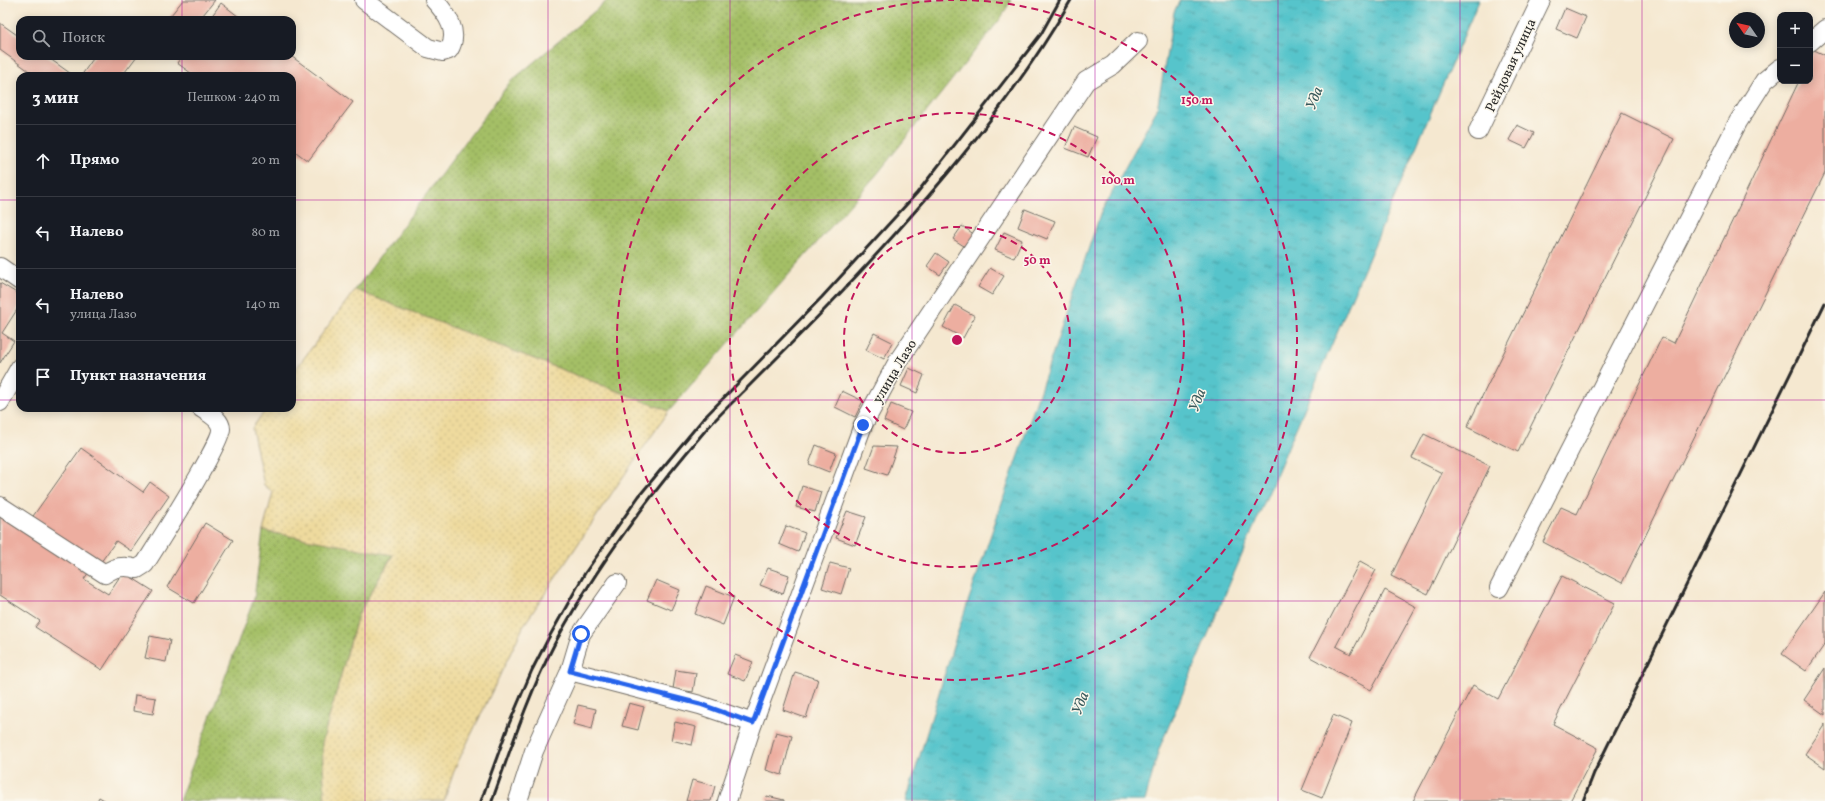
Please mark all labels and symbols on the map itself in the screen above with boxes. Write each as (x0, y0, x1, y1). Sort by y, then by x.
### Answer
north arrow (1729, 12, 1765, 48)
street label: Рейдовая улица (1481, 16, 1541, 115)
water label: Уда (1302, 84, 1329, 113)
text: 150 m (1181, 93, 1213, 109)
text: 100 m (1101, 173, 1135, 189)
text: 50 m (1023, 253, 1051, 269)
centre of rings (950, 333, 964, 347)
street label: улица Лазо (869, 336, 922, 407)
water label: Уда (1185, 386, 1212, 415)
route end (854, 416, 872, 434)
route start (572, 625, 590, 643)
water label: Уда (1068, 689, 1095, 718)

